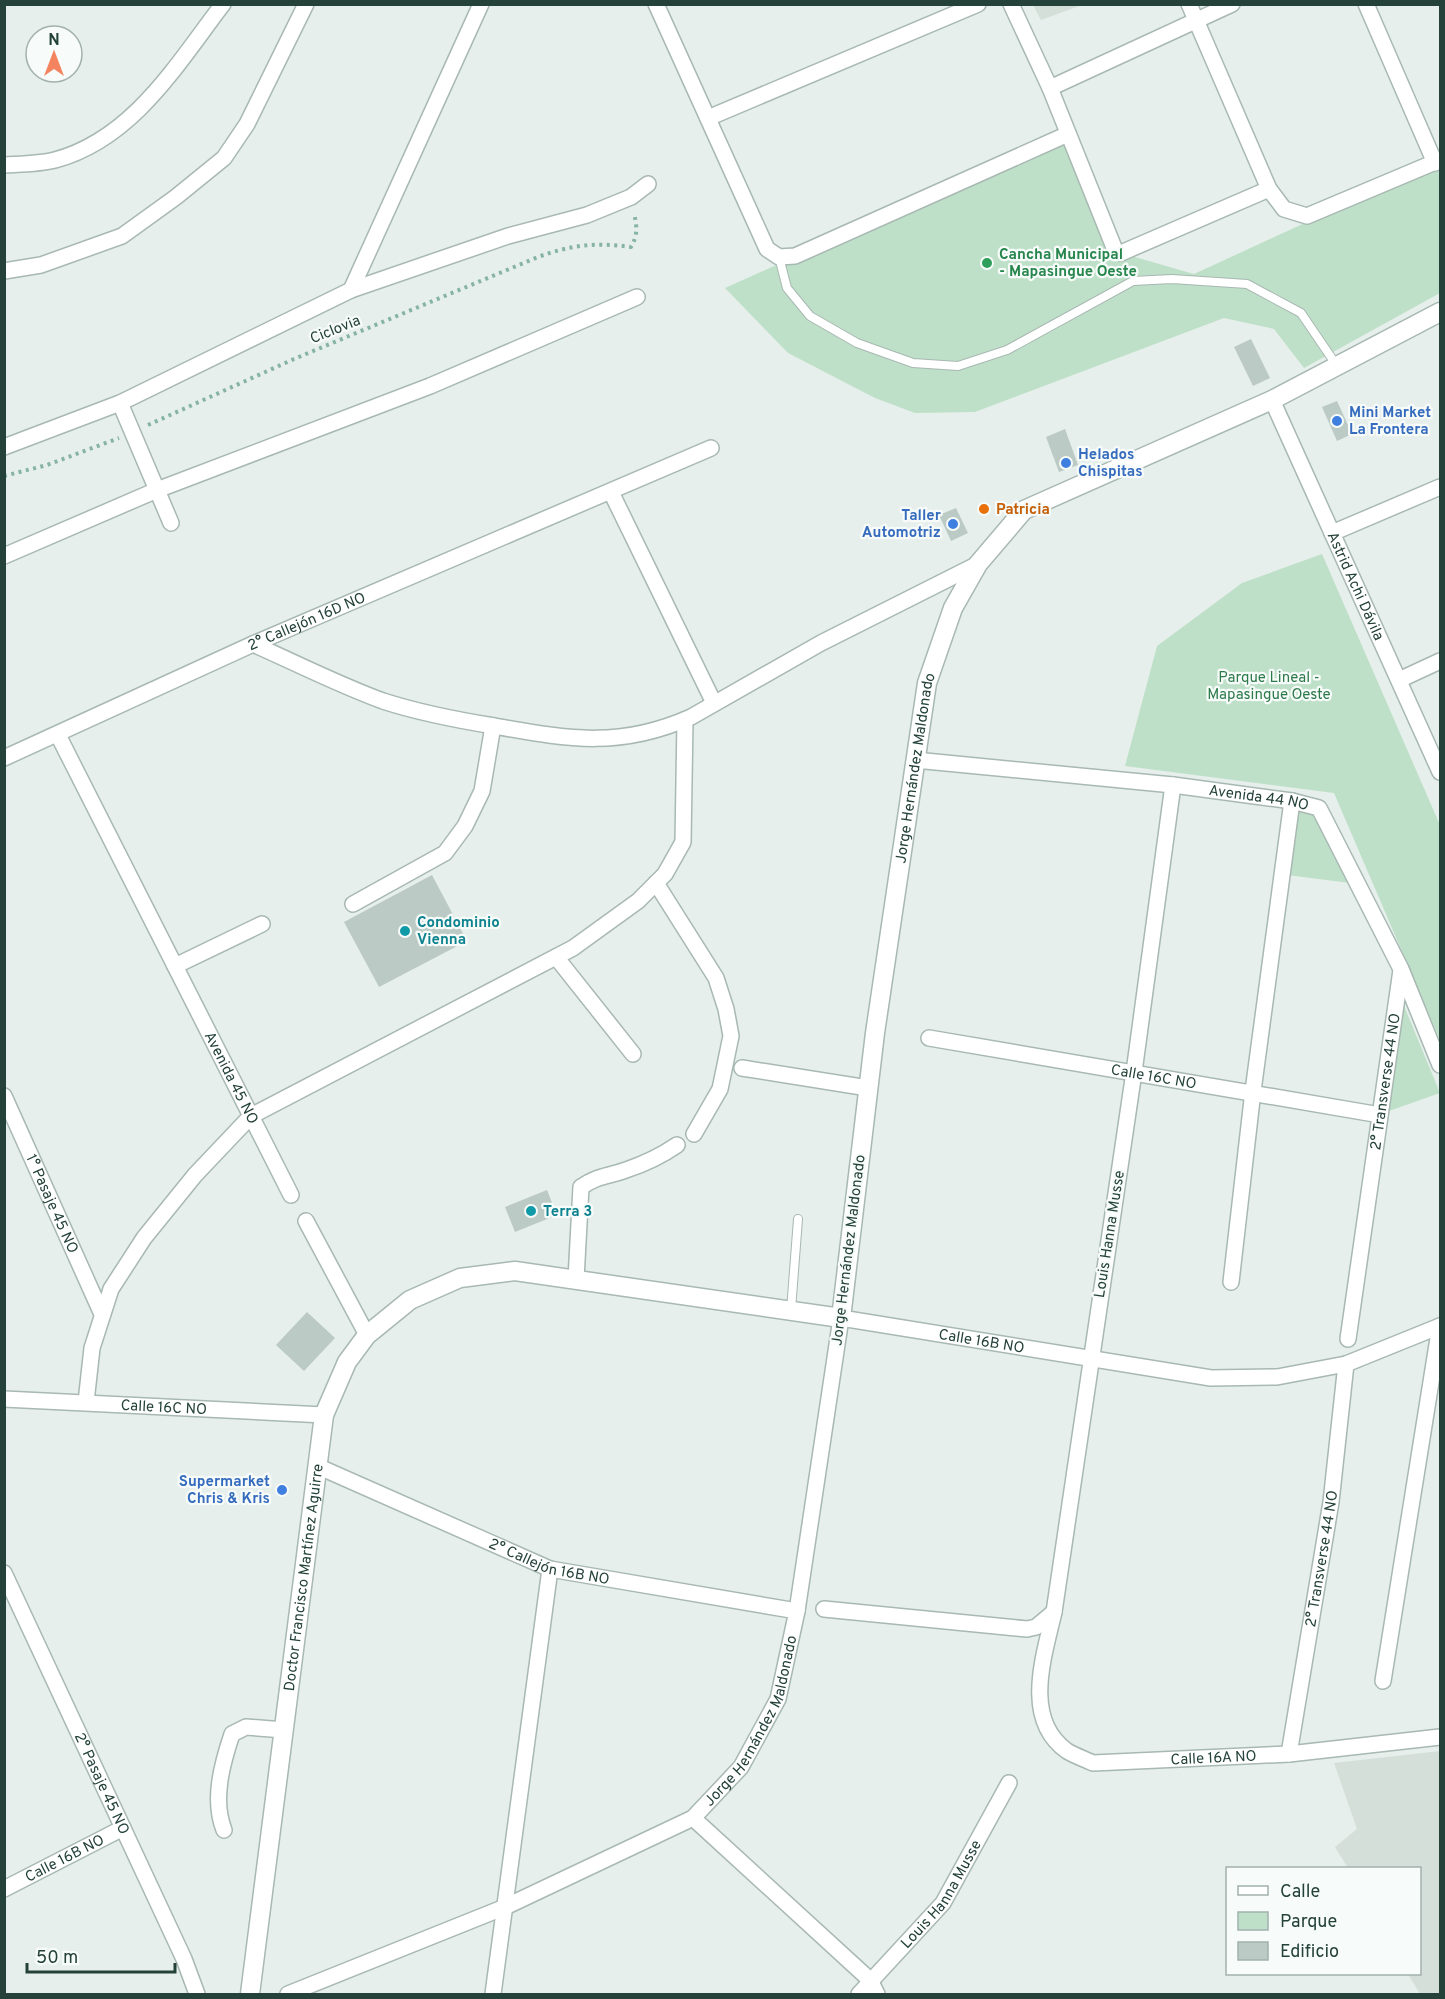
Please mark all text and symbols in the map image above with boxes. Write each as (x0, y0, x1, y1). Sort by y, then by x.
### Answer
north arrow (24, 24, 84, 84)
text: N (48, 31, 60, 51)
place label: Cancha Municipal - Mapasingue Oeste (999, 246, 1137, 282)
marker: Cancha Municipal - Mapasingue Oeste (980, 256, 994, 270)
street label: Ciclovia (308, 312, 364, 349)
place label: Mini Market La Frontera (1349, 404, 1431, 440)
marker: Mini Market La Frontera (1330, 414, 1344, 428)
place label: Helados Chispitas (1078, 446, 1143, 482)
marker: Helados Chispitas (1059, 456, 1073, 470)
place label: Patricia (996, 501, 1050, 520)
marker: Patricia (977, 502, 991, 516)
place label: Taller Automotriz (862, 507, 942, 543)
marker: Taller Automotriz (946, 517, 960, 531)
street label: Astrid Achi Dávila (1322, 529, 1387, 644)
street label: 2° Callejón 16D NO (245, 589, 369, 656)
park label: Parque Lineal - Mapasingue Oeste (1207, 669, 1331, 705)
street label: Jorge Hernández Maldonado (892, 670, 941, 865)
street label: Avenida 44 NO (1207, 782, 1311, 816)
place label: Condominio Vienna (417, 914, 500, 950)
marker: Condominio Vienna (398, 924, 412, 938)
street label: 2° Transverse 44 NO (1367, 1012, 1406, 1152)
street label: Avenida 45 NO (199, 1029, 261, 1128)
street label: Calle 16C NO (1109, 1061, 1198, 1094)
street label: 1° Pasaje 45 NO (20, 1152, 81, 1257)
street label: Jorge Hernández Maldonado (828, 1154, 871, 1347)
street label: Louis Hanna Musse (1091, 1169, 1130, 1299)
place label: Terra 3 (543, 1203, 592, 1222)
marker: Terra 3 (524, 1204, 538, 1218)
street label: Calle 16B NO (937, 1326, 1026, 1359)
street label: Calle 16C NO (120, 1397, 207, 1420)
street label: Doctor Francisco Martínez Aguirre (281, 1463, 329, 1692)
place label: Supermarket Chris & Kris (179, 1473, 270, 1509)
marker: Supermarket Chris & Kris (275, 1483, 289, 1497)
street label: 2° Transverse 44 NO (1302, 1490, 1343, 1629)
street label: 2° Callejón 16B NO (485, 1535, 611, 1590)
street label: Jorge Hernández Maldonado (701, 1634, 802, 1811)
street label: 2° Pasaje 45 NO (69, 1730, 133, 1838)
street label: Calle 16A NO (1170, 1748, 1257, 1770)
street label: Calle 16B NO (22, 1831, 108, 1888)
street label: Louis Hanna Musse (898, 1837, 987, 1953)
legend (1226, 1867, 1421, 1975)
text: Calle (1280, 1881, 1320, 1904)
text: Parque (1280, 1911, 1337, 1934)
scale bar (27, 1936, 176, 1974)
text: Edificio (1280, 1941, 1339, 1964)
text: 50 m (36, 1947, 78, 1970)

